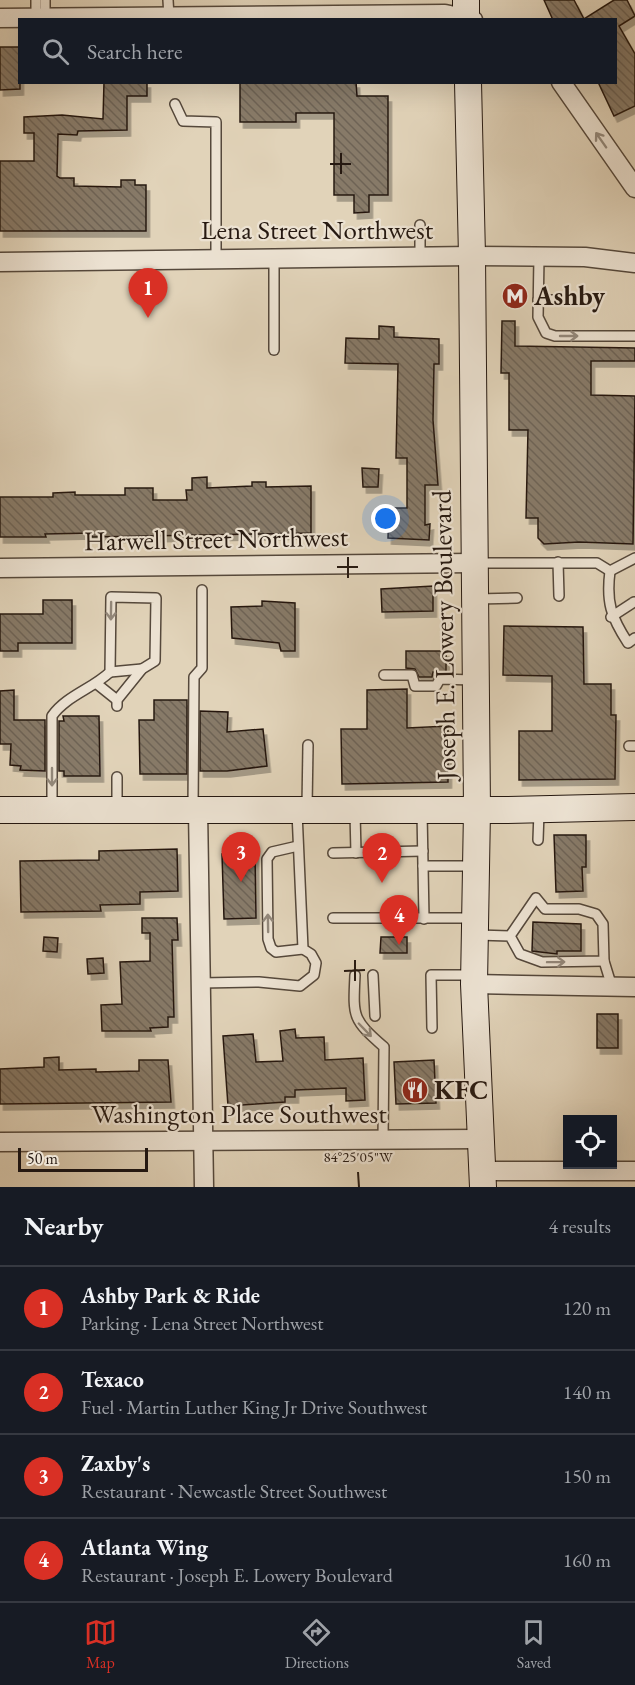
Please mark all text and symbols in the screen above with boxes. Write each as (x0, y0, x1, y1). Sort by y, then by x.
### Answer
search box (18, 18, 617, 84)
icon: search (39, 35, 72, 68)
text: Search here (87, 37, 182, 66)
one-way arrow (595, 133, 607, 149)
street label: Lena Street Northwest (201, 212, 434, 247)
pin: 1 (128, 268, 168, 318)
place label: Ashby (533, 278, 606, 313)
metro station icon: Ashby (500, 281, 530, 311)
one-way arrow (558, 330, 578, 342)
street label: Joseph E. Lowery Boulevard (423, 489, 464, 782)
your location (371, 504, 400, 533)
street label: Harwell Street Northwest (84, 519, 349, 558)
one-way arrow (105, 601, 117, 621)
one-way arrow (46, 766, 58, 786)
pin: 3 (222, 832, 260, 882)
pin: 2 (362, 834, 401, 883)
pin: 4 (380, 896, 418, 945)
one-way arrow (262, 913, 274, 933)
one-way arrow (546, 956, 566, 967)
one-way arrow (358, 1022, 373, 1037)
place label: KFC (434, 1072, 489, 1107)
restaurant icon: KFC (400, 1075, 430, 1105)
street label: Washington Place Southwest (91, 1096, 387, 1131)
map controls (563, 1115, 617, 1169)
button: locate (563, 1115, 617, 1169)
scale bar (18, 1145, 148, 1172)
text: 84°25'05"W (323, 1147, 393, 1166)
text: 50 m (27, 1148, 58, 1169)
text: Nearby (24, 1209, 104, 1243)
text: 4 results (548, 1213, 611, 1239)
text: Ashby Park & Ride (81, 1281, 260, 1310)
text: 1 (38, 1295, 49, 1321)
text: 120 m (563, 1295, 611, 1321)
text: Parking · Lena Street Northwest (81, 1310, 323, 1336)
text: Texaco (81, 1365, 144, 1394)
text: 2 (38, 1379, 49, 1405)
text: 140 m (563, 1379, 611, 1405)
text: Fuel · Martin Luther King Jr Drive Southwest (81, 1394, 427, 1420)
text: Zaxby's (81, 1449, 150, 1478)
text: 3 (38, 1463, 49, 1489)
text: 150 m (563, 1463, 611, 1489)
text: Restaurant · Newcastle Street Southwest (81, 1478, 387, 1504)
text: Atlanta Wing (81, 1533, 208, 1562)
text: 4 (38, 1547, 49, 1573)
text: 160 m (563, 1547, 611, 1573)
text: Restaurant · Joseph E. Lowery Boulevard (81, 1562, 393, 1588)
tab: Map (84, 1616, 117, 1673)
tab: Directions (285, 1616, 349, 1673)
tab: Saved (517, 1616, 551, 1673)

